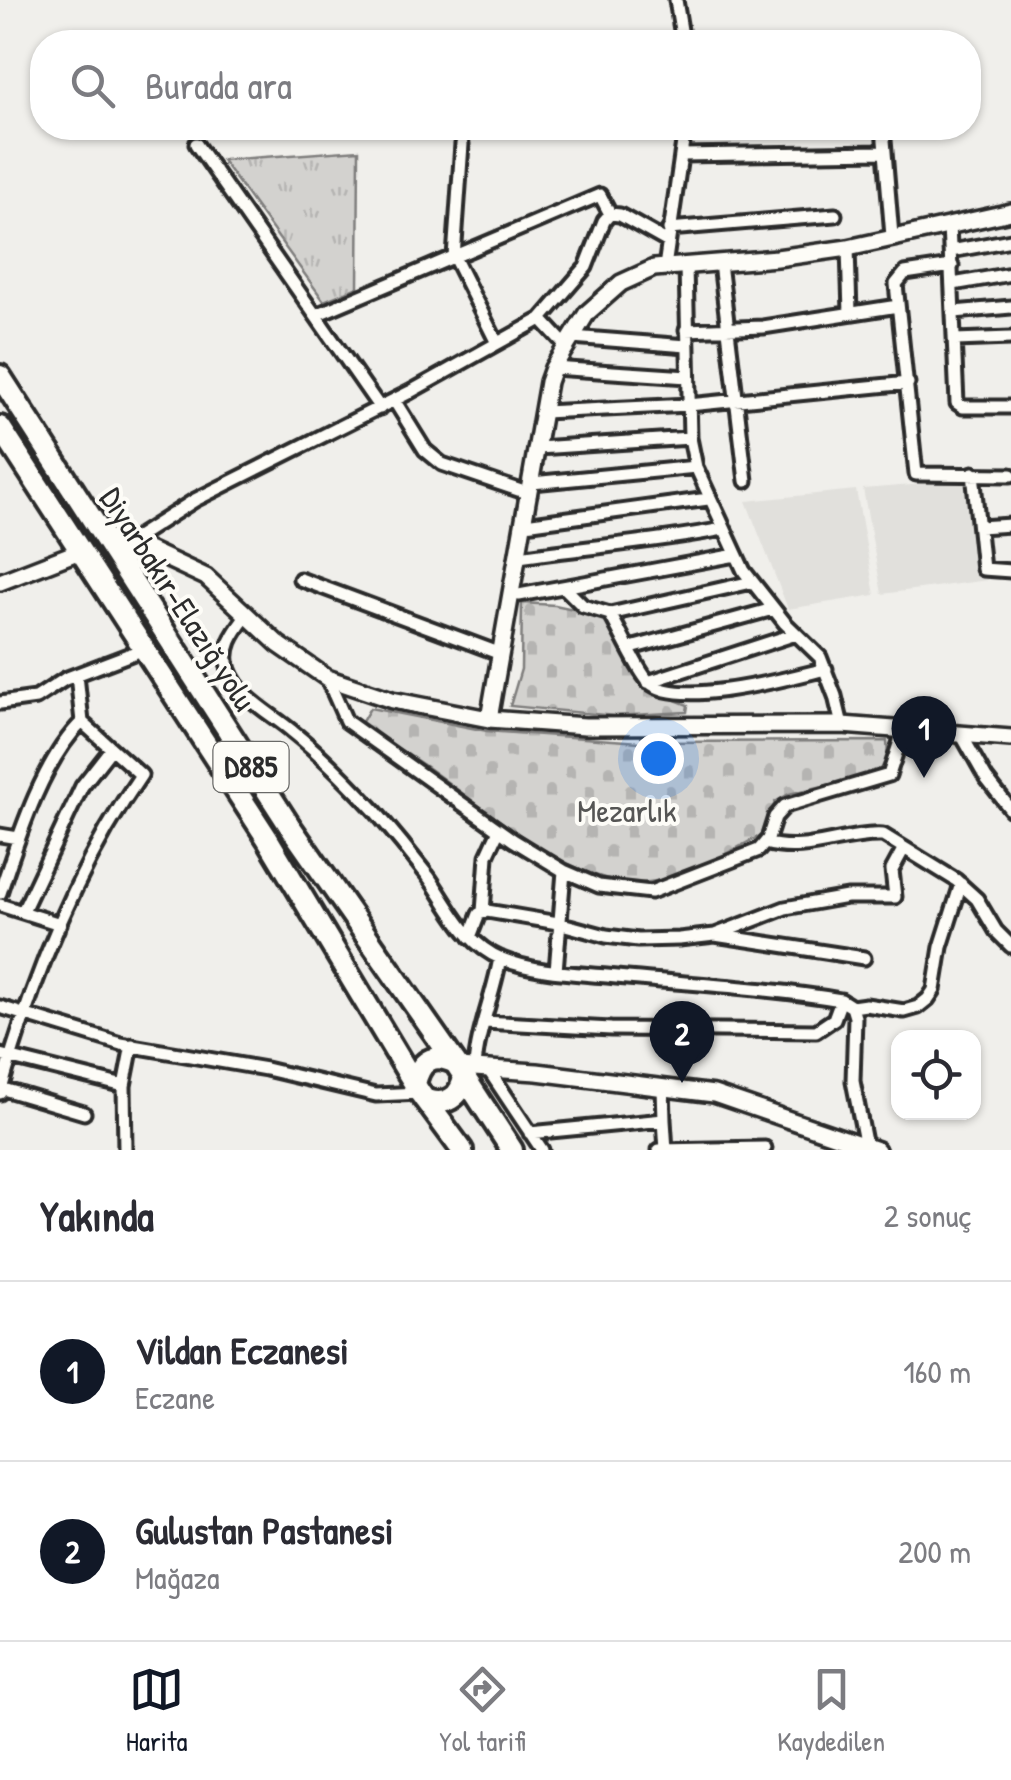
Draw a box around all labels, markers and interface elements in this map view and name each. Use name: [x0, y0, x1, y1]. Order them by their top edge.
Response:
search box: [30, 30, 981, 140]
icon: search: [65, 58, 120, 113]
text: Burada ara: [145, 59, 292, 111]
street label: Diyarbakır-Elazığ yolu: [90, 479, 267, 719]
pin: 1: [892, 696, 956, 778]
your location: [633, 733, 684, 784]
road number: D885: [214, 742, 288, 792]
park label: Mezarlık: [577, 789, 677, 832]
pin: 2: [650, 1000, 714, 1083]
map controls: [891, 1030, 981, 1120]
button: locate: [891, 1030, 981, 1120]
text: Yakında: [40, 1187, 154, 1244]
text: 2 sonuç: [884, 1194, 971, 1237]
text: Vildan Eczanesi: [135, 1324, 349, 1376]
text: 1: [67, 1350, 78, 1393]
text: 160 m: [903, 1350, 971, 1393]
text: Eczane: [135, 1376, 215, 1419]
text: Gulustan Pastanesi: [135, 1504, 393, 1556]
text: 2: [65, 1530, 80, 1573]
text: 200 m: [898, 1530, 971, 1573]
text: Mağaza: [135, 1556, 220, 1599]
tab: Harita: [126, 1662, 188, 1760]
tab: Yol tarifi: [439, 1662, 526, 1760]
tab: Kaydedilen: [777, 1662, 885, 1760]

